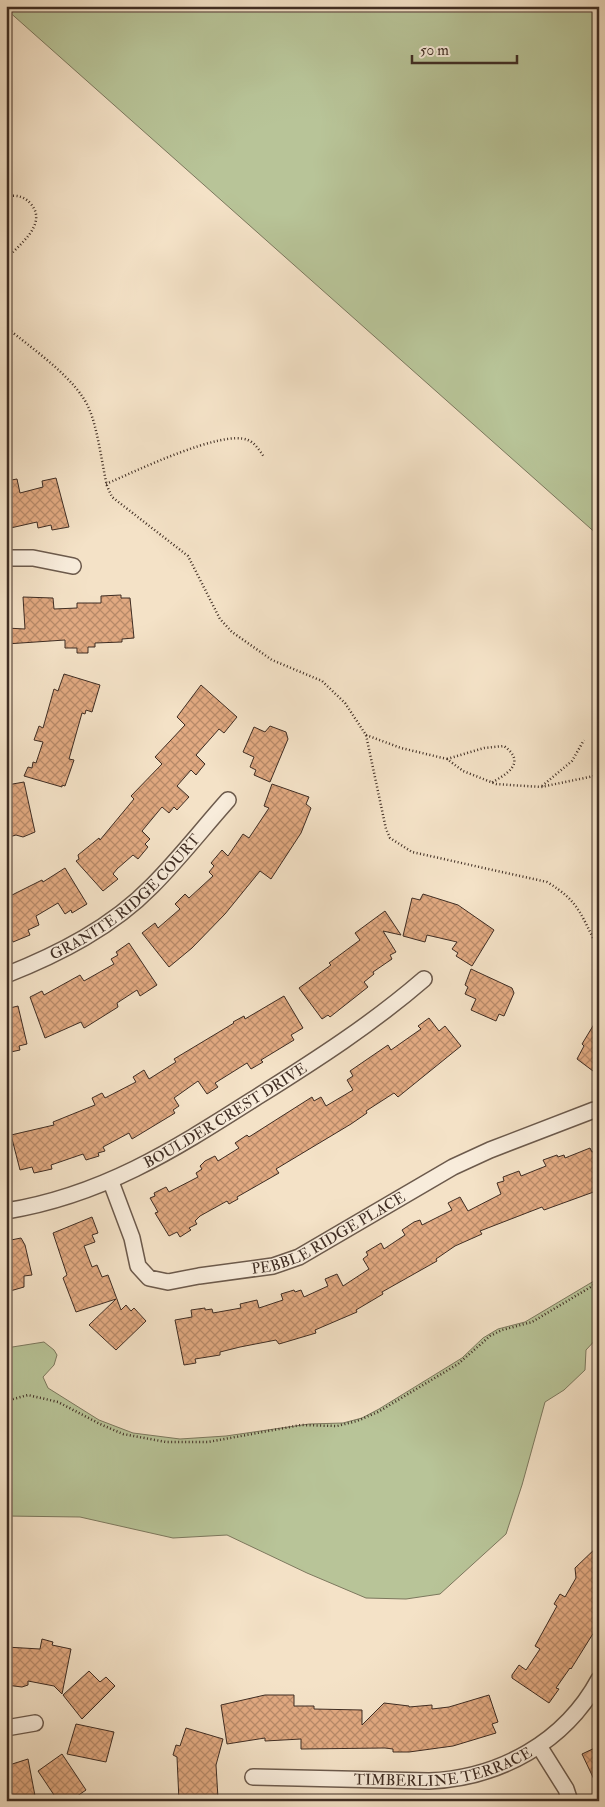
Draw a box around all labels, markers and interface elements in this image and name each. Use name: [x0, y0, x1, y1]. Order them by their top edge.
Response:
scale bar: [412, 32, 518, 64]
text: 50 m: [420, 41, 449, 60]
street label: GRANITE RIDGE COURT: [47, 830, 204, 965]
street label: BOULDER CREST DRIVE: [141, 1059, 311, 1173]
street label: PEBBLE RIDGE PLACE: [250, 1188, 409, 1279]
street label: TIMBERLINE TERRACE: [354, 1743, 536, 1791]

